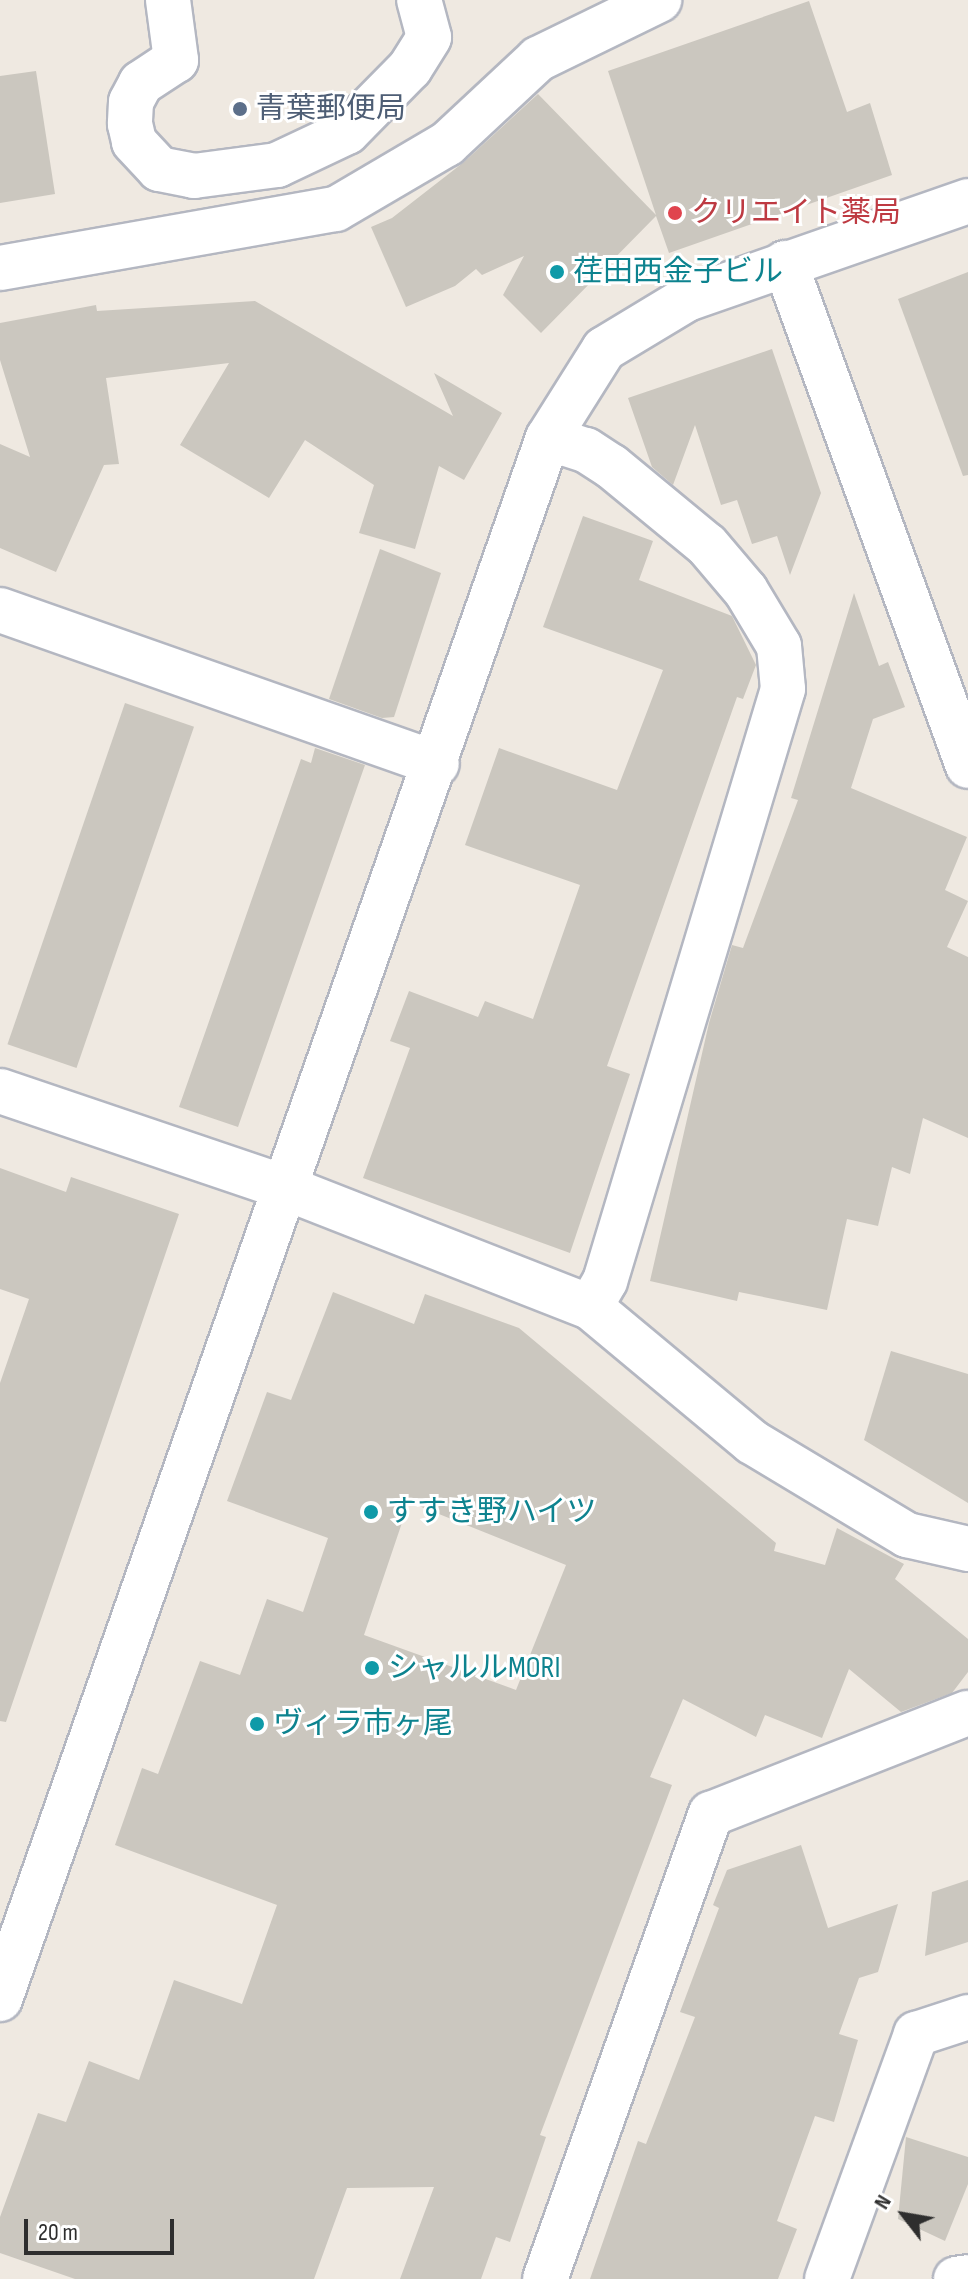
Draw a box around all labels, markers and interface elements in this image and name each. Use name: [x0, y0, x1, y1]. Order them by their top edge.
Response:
place label: 青葉郵便局: [256, 91, 406, 127]
marker: 青葉郵便局: [231, 100, 249, 118]
place label: クリエイト薬局: [691, 195, 901, 231]
marker: クリエイト薬局: [666, 204, 684, 222]
place label: 荏田西金子ビル: [573, 254, 783, 290]
marker: 荏田西金子ビル: [548, 263, 566, 281]
place label: すすき野ハイツ: [387, 1494, 597, 1530]
marker: すすき野ハイツ: [362, 1503, 380, 1521]
place label: シャルルMORI: [388, 1650, 561, 1686]
marker: シャルルMORI: [363, 1659, 381, 1677]
place label: ヴィラ市ヶ尾: [273, 1706, 453, 1742]
marker: ヴィラ市ヶ尾: [248, 1715, 266, 1733]
north arrow: [864, 2175, 944, 2255]
text: N: [868, 2190, 898, 2214]
scale bar: [28, 2203, 178, 2253]
text: 20 m: [38, 2218, 78, 2247]

